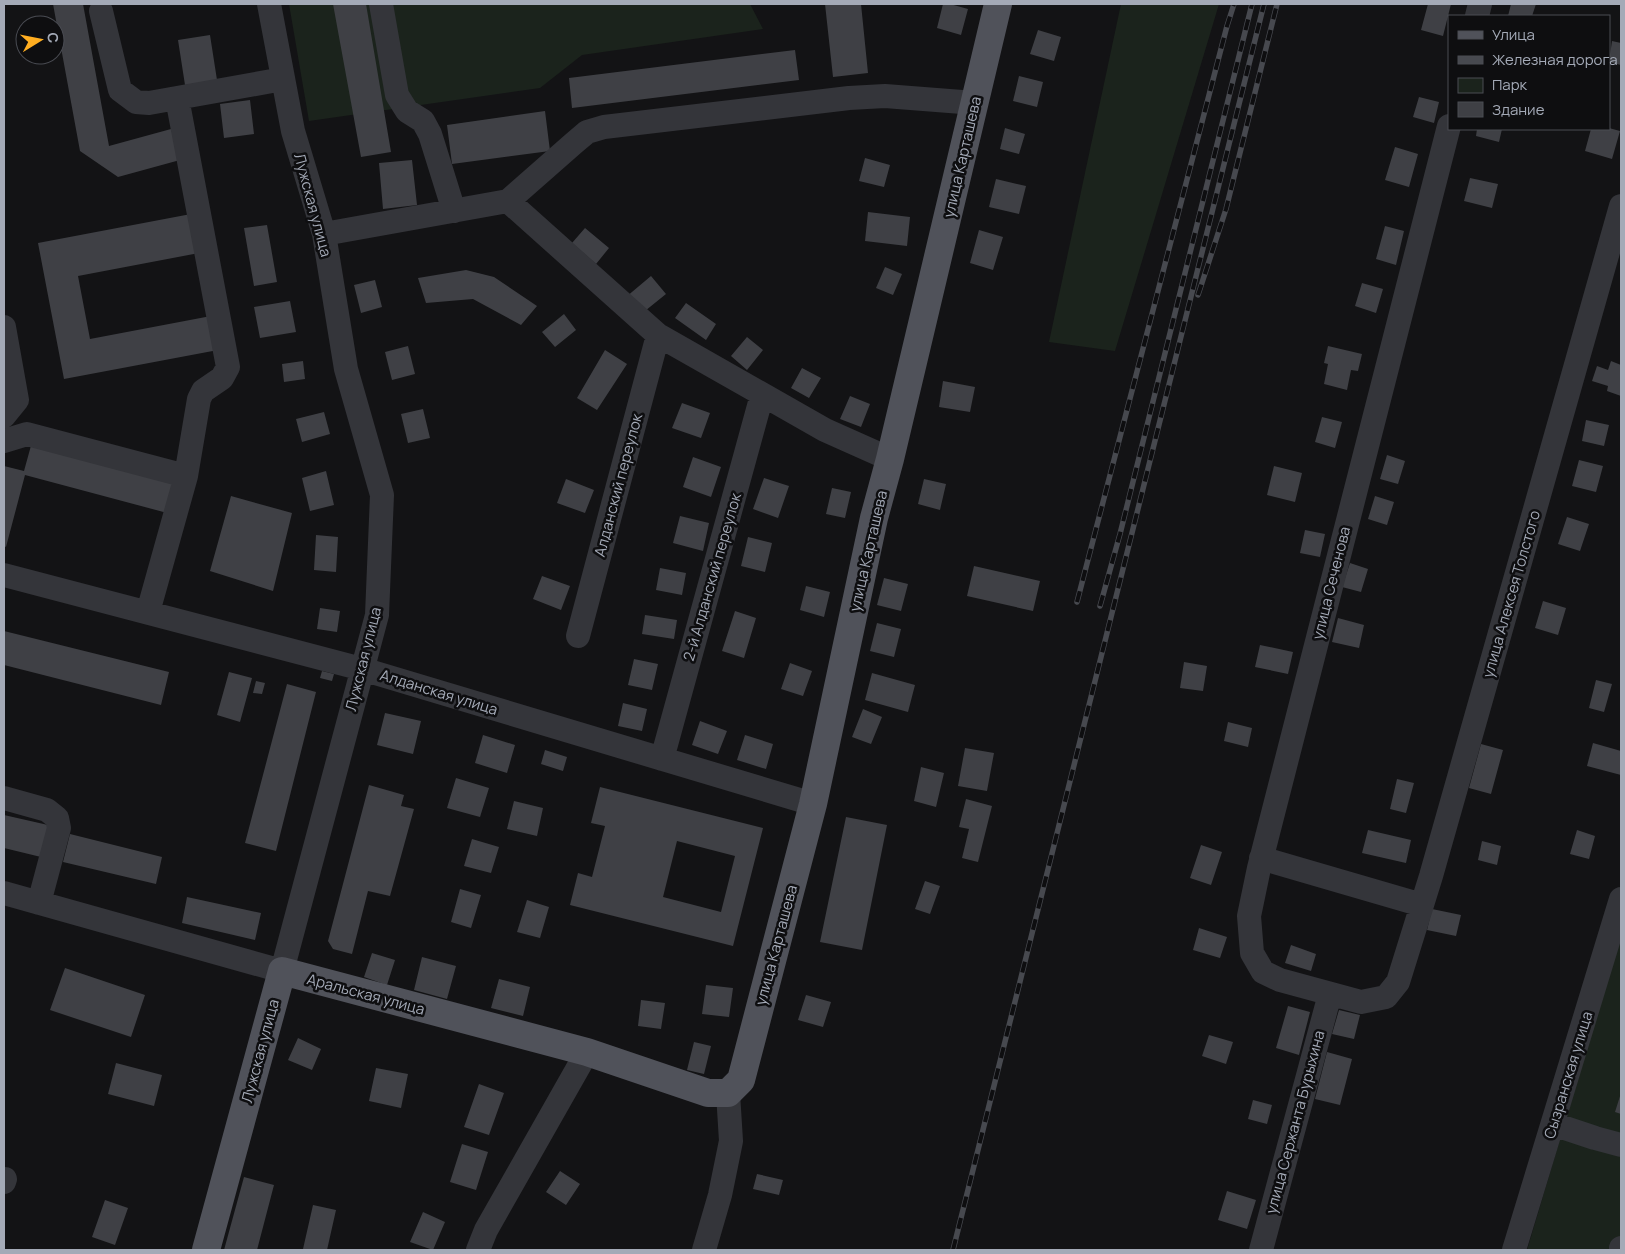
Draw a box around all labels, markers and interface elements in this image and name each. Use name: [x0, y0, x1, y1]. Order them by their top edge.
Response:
north arrow: [15, 15, 65, 65]
legend: [1448, 15, 1610, 130]
text: Улица: [1492, 24, 1535, 45]
text: С: [43, 31, 64, 44]
text: Железная дорога: [1492, 49, 1617, 70]
text: Парк: [1492, 74, 1528, 95]
street label: улица Карташева: [938, 94, 986, 220]
text: Здание: [1492, 99, 1545, 120]
street label: Лужская улица: [289, 151, 337, 259]
street label: Алданский переулок: [589, 411, 647, 559]
street label: улица Карташева: [844, 488, 892, 614]
street label: 2-й Алданский переулок: [678, 490, 746, 663]
street label: улица Алексея Толстого: [1477, 508, 1545, 680]
street label: улица Сеченова: [1307, 524, 1355, 642]
street label: Лужская улица: [340, 605, 386, 713]
street label: Алданская улица: [378, 664, 500, 720]
street label: улица Карташева: [750, 883, 802, 1007]
street label: Аральская улица: [305, 968, 427, 1020]
street label: Лужская улица: [236, 997, 284, 1105]
street label: Сызранская улица: [1539, 1009, 1597, 1141]
street label: улица Сержанта Бурыхина: [1260, 1028, 1330, 1216]

